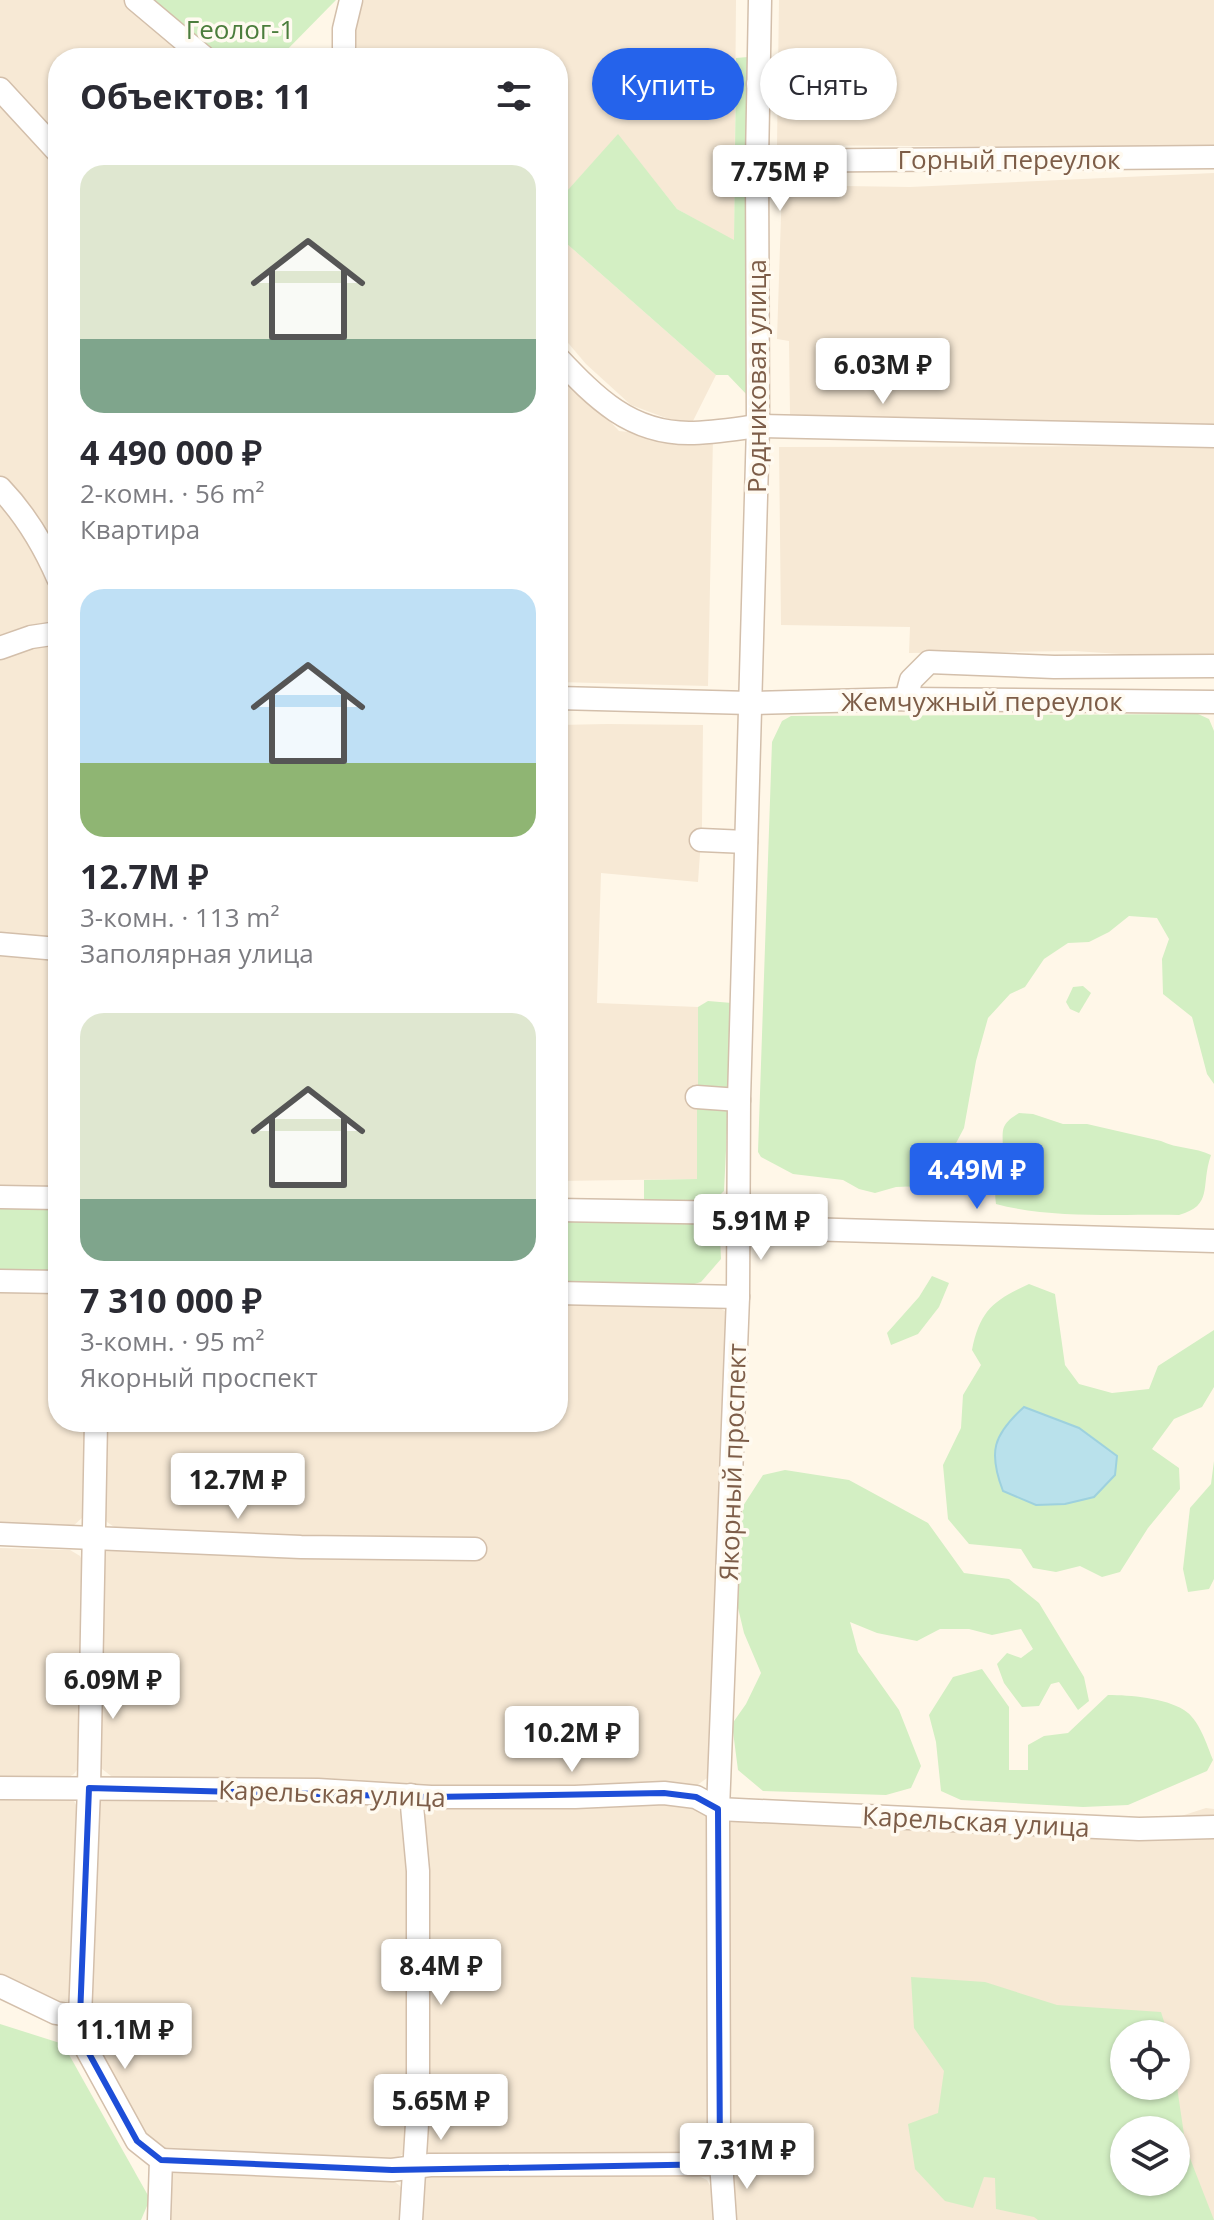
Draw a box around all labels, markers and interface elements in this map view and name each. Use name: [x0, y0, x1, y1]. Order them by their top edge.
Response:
park label: Геолог-1: [186, 11, 294, 47]
chip: Купить: [592, 48, 744, 120]
chip: Снять: [760, 48, 897, 120]
text: Объектов: 11: [80, 73, 312, 119]
icon: filters: [492, 74, 536, 118]
street label: Горный переулок: [898, 141, 1121, 177]
pin: 7.75M ₽: [706, 145, 854, 213]
text: 7.75M ₽: [731, 153, 829, 189]
icon: home: [236, 217, 380, 361]
street label: Родниковая улица: [738, 259, 774, 493]
pin: 6.03M ₽: [809, 338, 957, 406]
text: 6.03M ₽: [834, 346, 932, 382]
text: 4 490 000 ₽: [80, 429, 262, 475]
text: 2-комн. · 56 m²: [80, 475, 265, 511]
text: Квартира: [80, 511, 200, 547]
icon: home: [236, 641, 380, 785]
street label: Жемчужный переулок: [841, 683, 1123, 719]
text: 12.7M ₽: [80, 853, 209, 899]
text: 3-комн. · 113 m²: [80, 899, 279, 935]
text: Заполярная улица: [80, 935, 314, 971]
icon: home: [236, 1065, 380, 1209]
pin: 4.49M ₽: [903, 1143, 1051, 1211]
text: 4.49M ₽: [928, 1151, 1026, 1187]
pin: 5.91M ₽: [687, 1194, 835, 1262]
text: 5.91M ₽: [712, 1202, 810, 1238]
text: 7 310 000 ₽: [80, 1277, 262, 1323]
text: 3-комн. · 95 m²: [80, 1323, 265, 1359]
street label: Якорный проспект: [710, 1343, 754, 1581]
text: Якорный проспект: [80, 1359, 318, 1395]
pin: 12.7M ₽: [164, 1453, 312, 1521]
text: 12.7M ₽: [189, 1461, 287, 1497]
pin: 6.09M ₽: [39, 1653, 187, 1721]
text: 6.09M ₽: [64, 1661, 162, 1697]
pin: 10.2M ₽: [498, 1706, 646, 1774]
text: 10.2M ₽: [523, 1714, 621, 1750]
street label: Карельская улица: [218, 1771, 446, 1815]
street label: Карельская улица: [861, 1797, 1091, 1845]
pin: 8.4M ₽: [376, 1939, 506, 2007]
text: 8.4M ₽: [399, 1947, 483, 1983]
pin: 11.1M ₽: [51, 2003, 199, 2071]
text: 11.1M ₽: [76, 2011, 174, 2047]
map controls: [1110, 2020, 1190, 2196]
button: locate: [1110, 2020, 1190, 2100]
pin: 5.65M ₽: [367, 2074, 515, 2142]
text: 5.65M ₽: [392, 2082, 490, 2118]
button: layers: [1110, 2116, 1190, 2196]
pin: 7.31M ₽: [673, 2123, 821, 2191]
text: 7.31M ₽: [698, 2131, 796, 2167]

